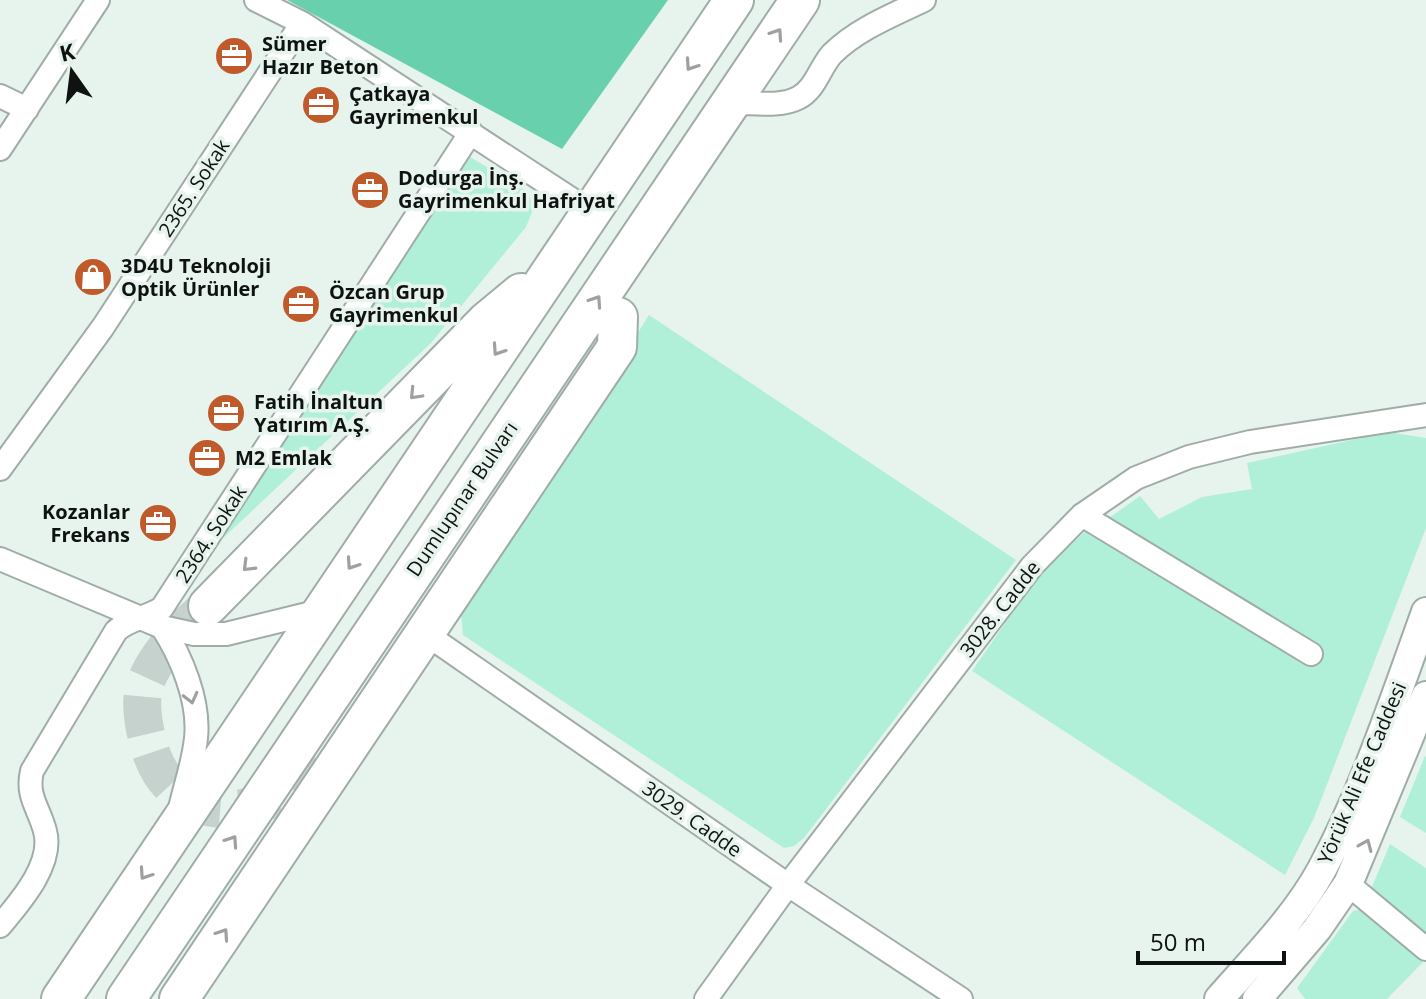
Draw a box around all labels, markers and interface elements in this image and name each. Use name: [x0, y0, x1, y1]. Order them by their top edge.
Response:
one-way arrow: [767, 28, 782, 42]
place label: Sümer Hazır Beton: [262, 30, 379, 80]
north arrow: [32, 32, 112, 112]
text: K: [56, 35, 78, 68]
office icon: Sümer Hazır Beton: [213, 35, 255, 77]
one-way arrow: [685, 56, 700, 70]
place label: Çatkaya Gayrimenkul: [349, 80, 478, 130]
office icon: Çatkaya Gayrimenkul: [300, 84, 342, 126]
street label: 2365. Sokak: [152, 133, 235, 242]
place label: Dodurga İnş. Gayrimenkul Hafriyat: [398, 164, 615, 214]
office icon: Dodurga İnş. Gayrimenkul Hafriyat: [349, 169, 391, 211]
place label: 3D4U Teknoloji Optik Ürünler: [121, 252, 271, 302]
shop icon: 3D4U Teknoloji Optik Ürünler: [72, 256, 114, 298]
place label: Özcan Grup Gayrimenkul: [329, 278, 458, 328]
office icon: Özcan Grup Gayrimenkul: [280, 283, 322, 325]
one-way arrow: [586, 295, 601, 309]
one-way arrow: [493, 341, 508, 355]
one-way arrow: [410, 385, 425, 399]
place label: Fatih İnaltun Yatırım A.Ş.: [254, 388, 383, 438]
office icon: Fatih İnaltun Yatırım A.Ş.: [205, 392, 247, 434]
street label: Dumlupınar Bulvarı: [400, 416, 523, 581]
office icon: M2 Emlak: [186, 437, 228, 479]
place label: M2 Emlak: [235, 444, 333, 471]
street label: 2364. Sokak: [169, 479, 252, 588]
place label: Kozanlar Frekans: [42, 498, 130, 548]
office icon: Kozanlar Frekans: [137, 502, 179, 544]
street label: 3028. Cadde: [953, 555, 1046, 663]
one-way arrow: [346, 556, 361, 570]
one-way arrow: [243, 557, 257, 571]
street label: Yörük Ali Efe Caddesi: [1311, 678, 1412, 868]
one-way arrow: [181, 690, 198, 704]
street label: 3029. Cadde: [637, 774, 747, 863]
one-way arrow: [222, 836, 237, 850]
one-way arrow: [1357, 838, 1373, 853]
one-way arrow: [140, 865, 155, 879]
scale bar: [1138, 915, 1284, 965]
text: 50 m: [1150, 925, 1206, 958]
one-way arrow: [213, 929, 228, 943]

